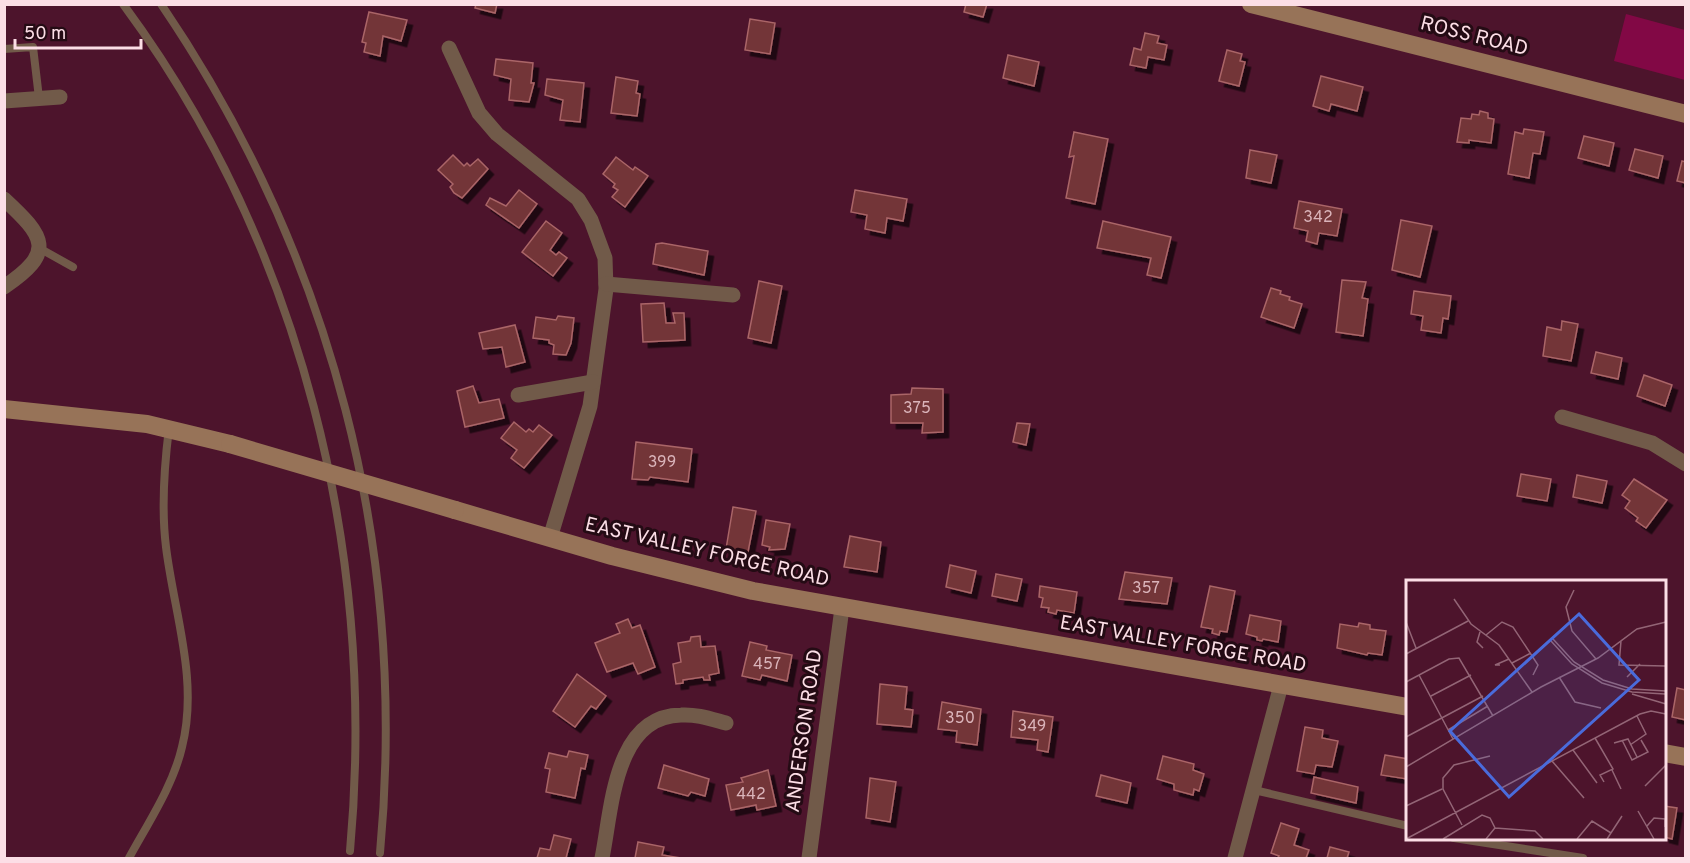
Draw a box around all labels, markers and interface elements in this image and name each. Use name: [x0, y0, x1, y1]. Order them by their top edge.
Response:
street label: ROSS ROAD: [1417, 11, 1531, 63]
scale bar: [15, 12, 141, 50]
text: 50 m: [24, 23, 66, 46]
house number: 342: [1303, 208, 1333, 228]
house number: 375: [903, 399, 931, 419]
house number: 399: [648, 453, 676, 473]
street label: EAST VALLEY FORGE ROAD: [582, 512, 832, 594]
house number: 357: [1132, 579, 1160, 599]
inset map: [1406, 580, 1666, 839]
street label: EAST VALLEY FORGE ROAD: [1058, 610, 1308, 680]
street label: ANDERSON ROAD: [781, 648, 829, 814]
house number: 457: [753, 655, 781, 675]
house number: 350: [945, 709, 975, 729]
house number: 349: [1018, 717, 1046, 737]
house number: 442: [736, 785, 766, 805]

